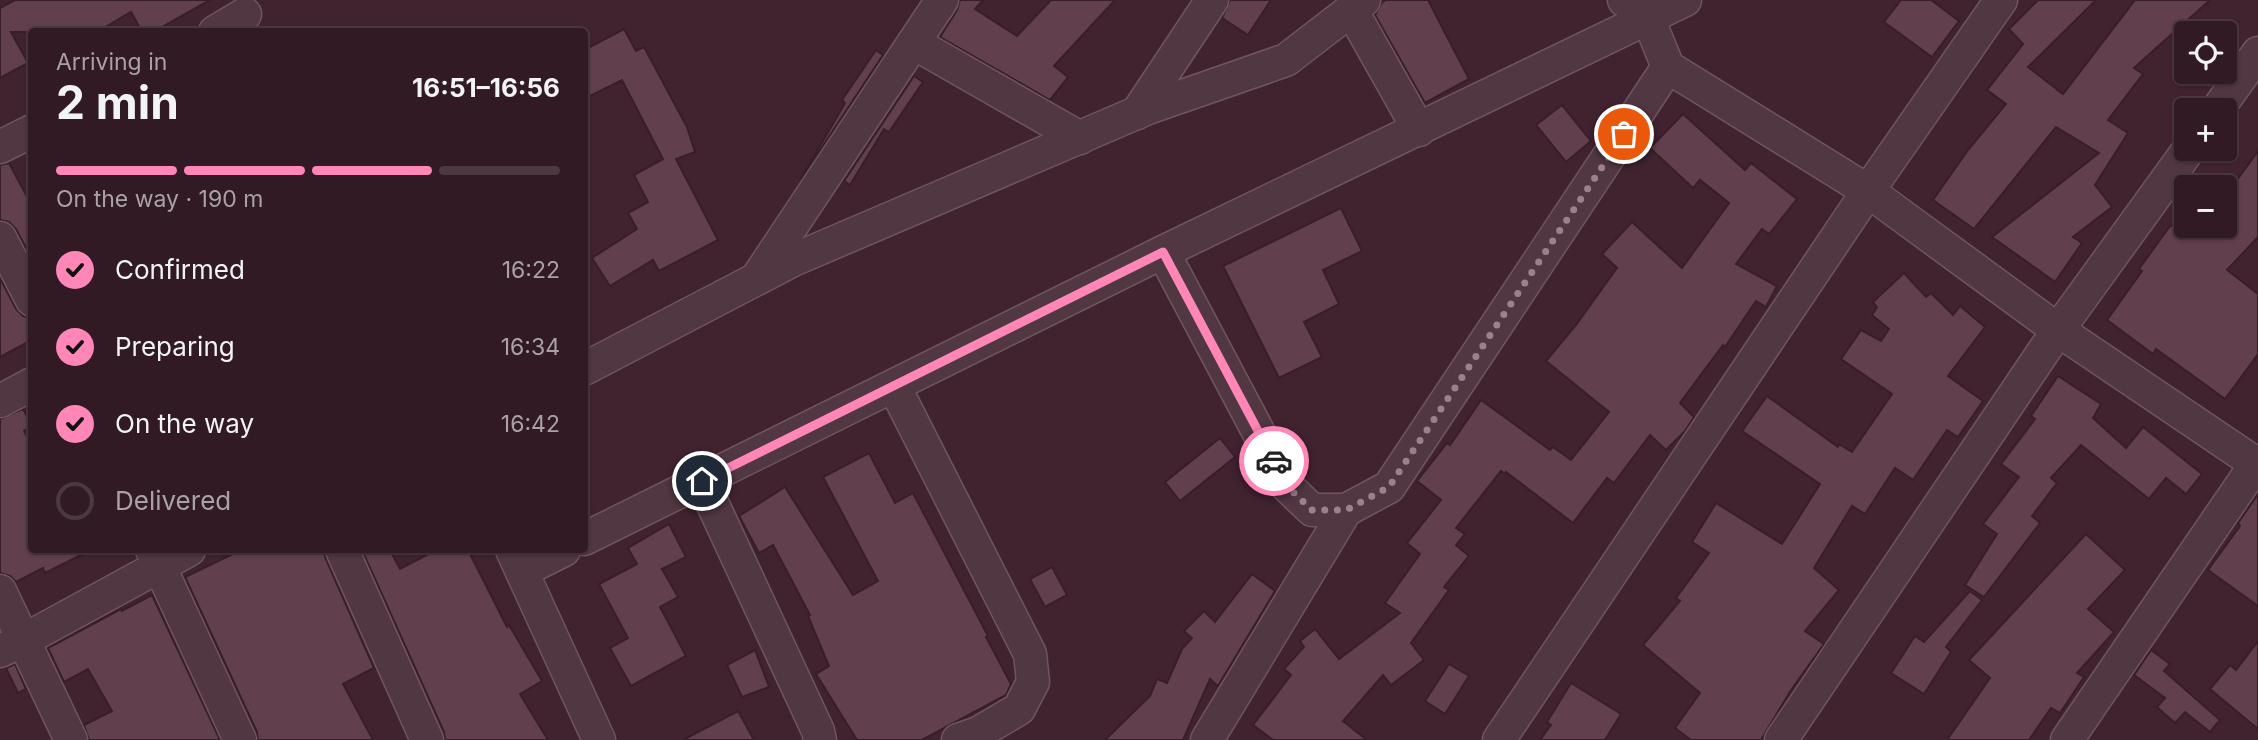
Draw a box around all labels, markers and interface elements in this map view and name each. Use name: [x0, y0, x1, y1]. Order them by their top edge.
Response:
map controls: [2174, 21, 2237, 238]
button: locate: [2174, 21, 2237, 84]
text: Arriving in: [56, 48, 167, 76]
text: 16:51–16:56: [412, 72, 560, 103]
text: 2 min: [56, 74, 179, 130]
button: +: [2174, 98, 2237, 161]
pin: [1594, 104, 1654, 164]
icon: bag: [1605, 115, 1643, 153]
button: −: [2174, 175, 2237, 238]
text: On the way · 190 m: [56, 185, 263, 213]
icon: check: [56, 251, 94, 289]
text: Confirmed: [115, 254, 245, 285]
text: 16:22: [502, 256, 560, 284]
icon: check: [56, 328, 94, 366]
text: Preparing: [115, 331, 235, 362]
text: 16:34: [501, 333, 560, 361]
icon: check: [56, 405, 94, 443]
text: On the way: [115, 408, 254, 439]
text: 16:42: [501, 410, 560, 438]
courier: [1239, 426, 1309, 496]
icon: car: [1255, 442, 1293, 480]
pin: [672, 451, 732, 511]
icon: home: [683, 462, 721, 500]
text: Delivered: [115, 485, 231, 516]

